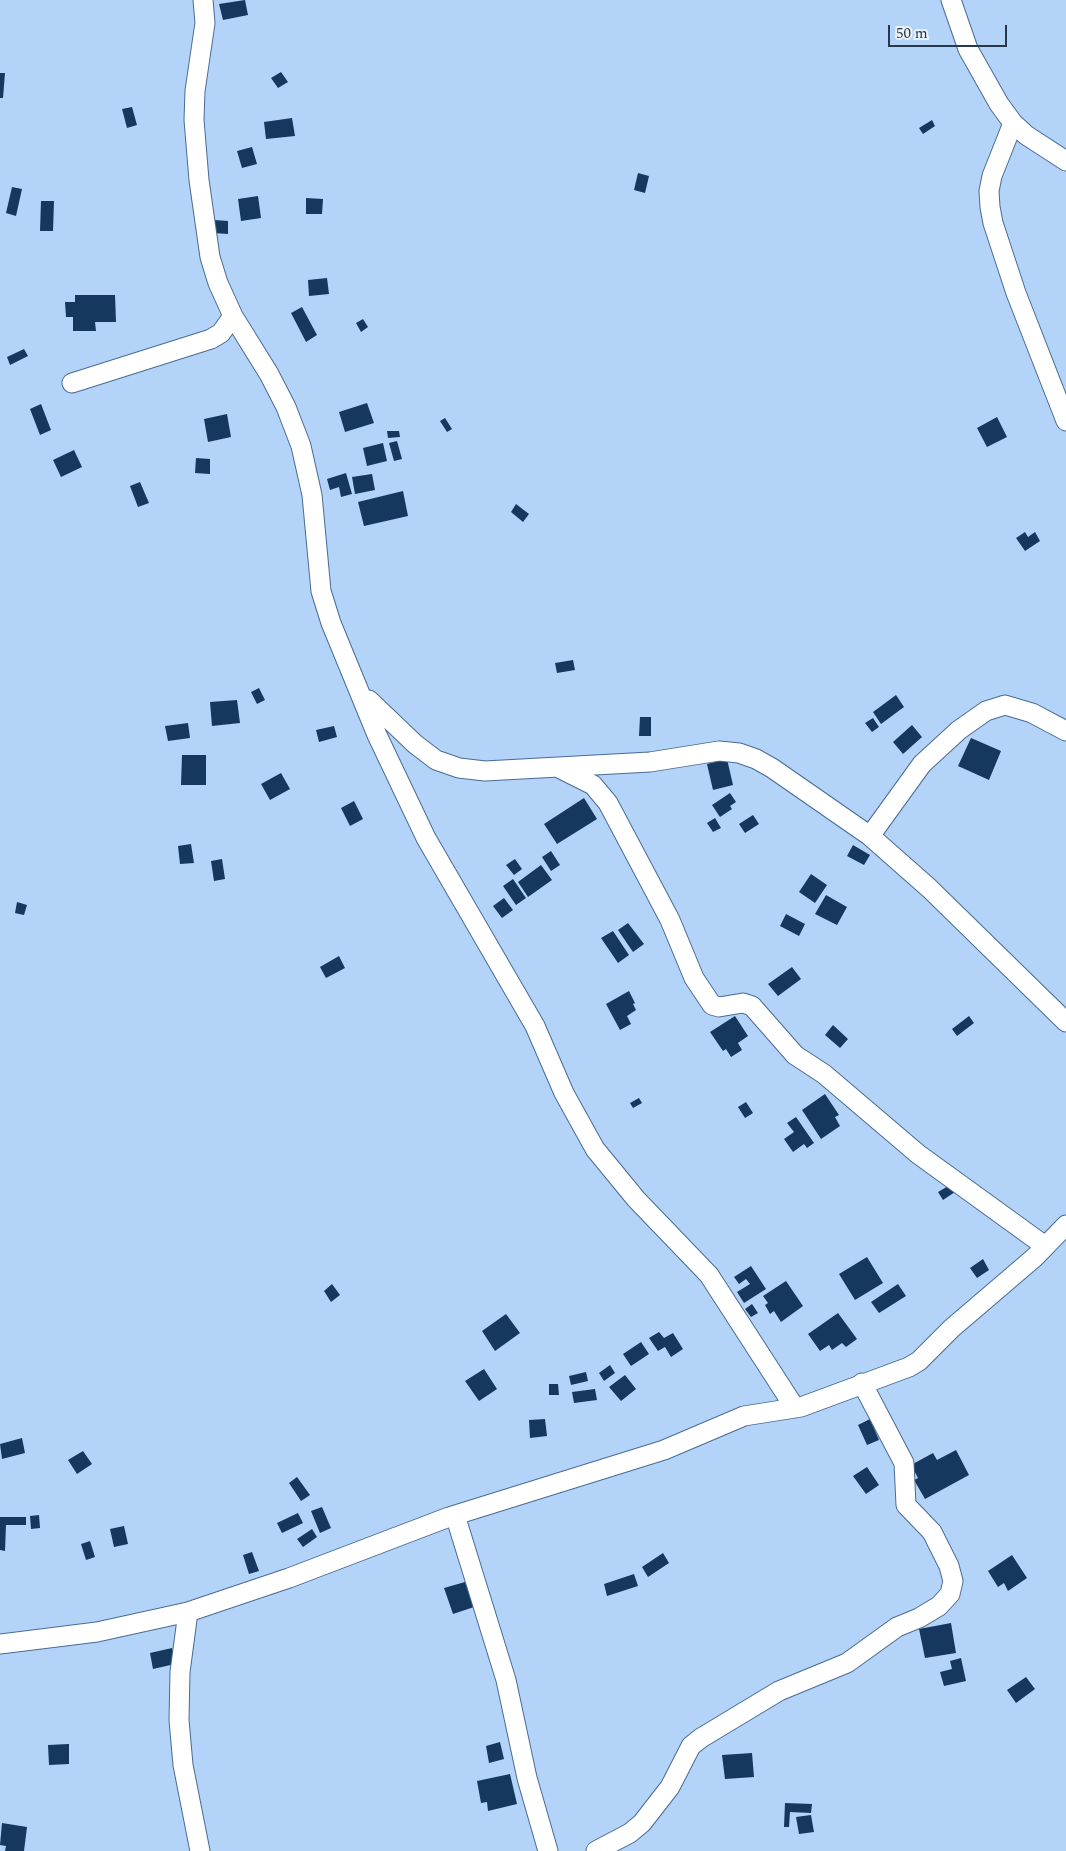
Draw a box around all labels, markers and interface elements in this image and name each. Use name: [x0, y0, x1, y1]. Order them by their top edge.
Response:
scale bar: [891, 15, 1010, 47]
text: 50 m: [896, 22, 928, 45]

